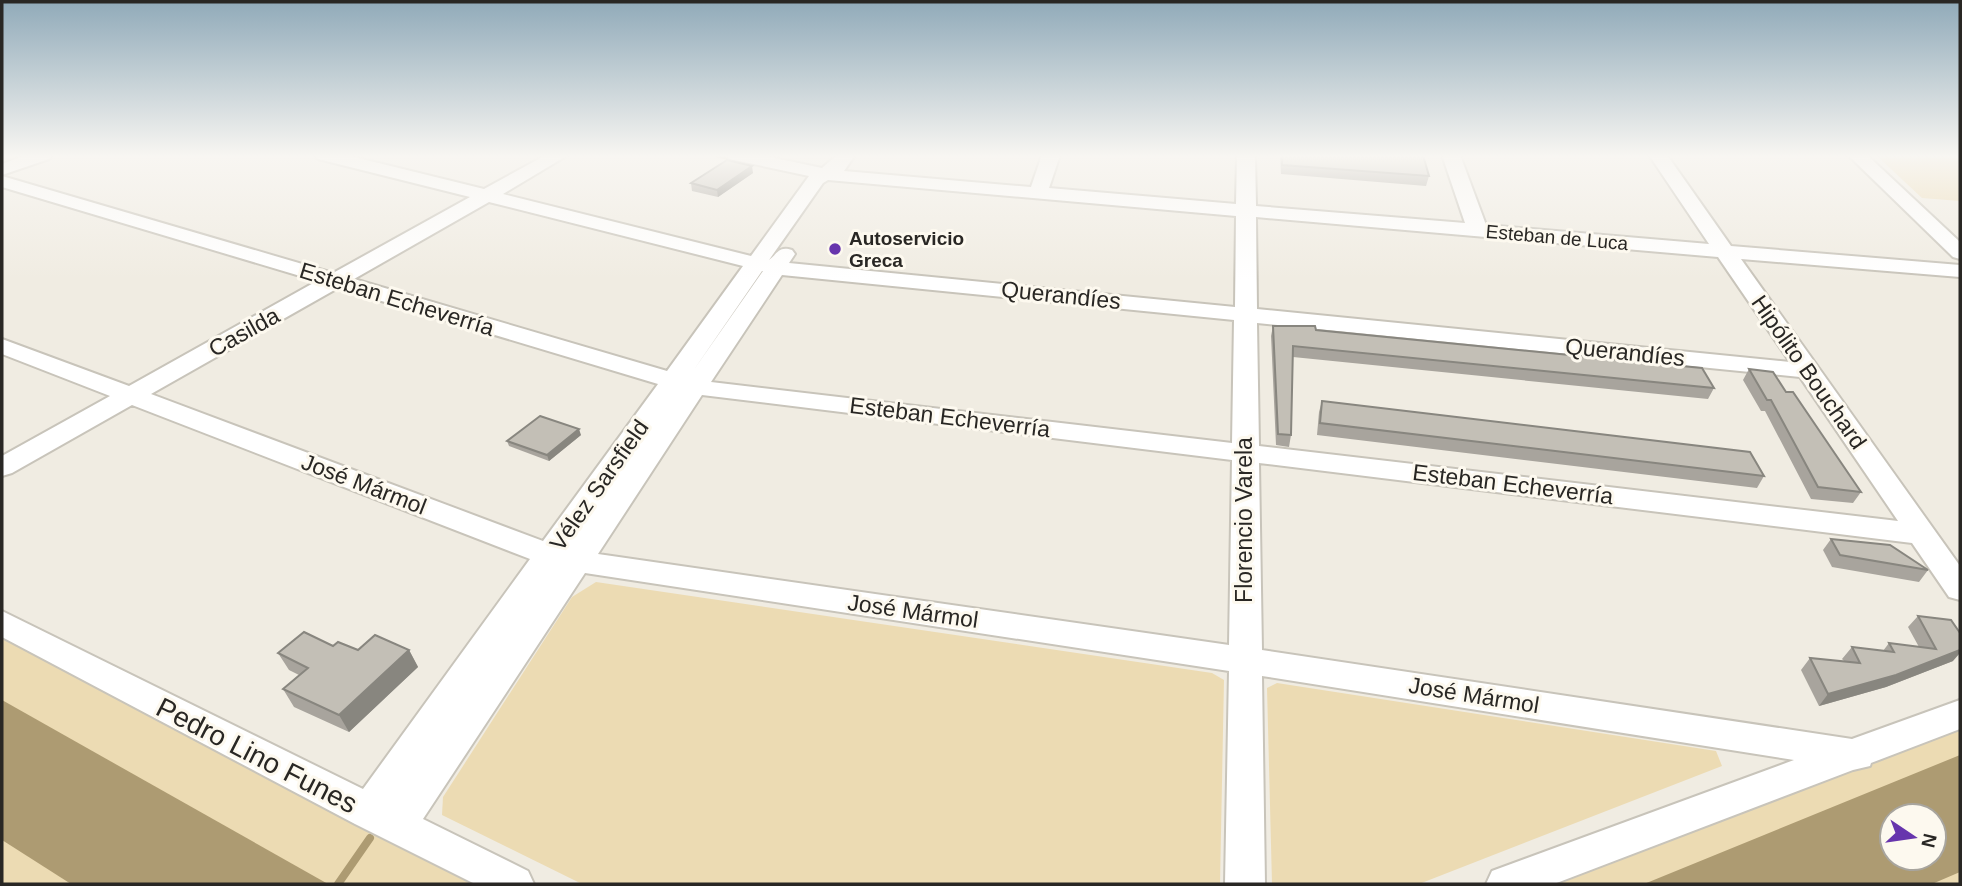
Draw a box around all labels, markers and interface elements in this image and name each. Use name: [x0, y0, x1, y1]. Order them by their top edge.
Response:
street label: Esteban de Luca: [1485, 221, 1629, 254]
place label: Autoservicio Greca: [849, 228, 964, 271]
marker: Autoservicio Greca: [827, 241, 843, 257]
street label: Esteban Echeverría: [297, 257, 498, 341]
street label: Querandíes: [1000, 276, 1122, 314]
street label: Hipólito Bouchard: [1746, 290, 1872, 454]
street label: Casilda: [204, 302, 284, 362]
street label: Querandíes: [1564, 333, 1686, 371]
street label: Esteban Echeverría: [848, 392, 1052, 442]
street label: Vélez Sarsfield: [544, 415, 654, 555]
street label: Florencio Varela: [1231, 437, 1257, 603]
street label: José Mármol: [298, 448, 430, 520]
street label: Esteban Echeverría: [1411, 459, 1615, 509]
street label: José Mármol: [846, 589, 980, 633]
street label: José Mármol: [1407, 672, 1541, 718]
street label: Pedro Lino Funes: [151, 691, 362, 819]
north arrow: [1878, 802, 1948, 872]
text: N: [1917, 832, 1941, 850]

